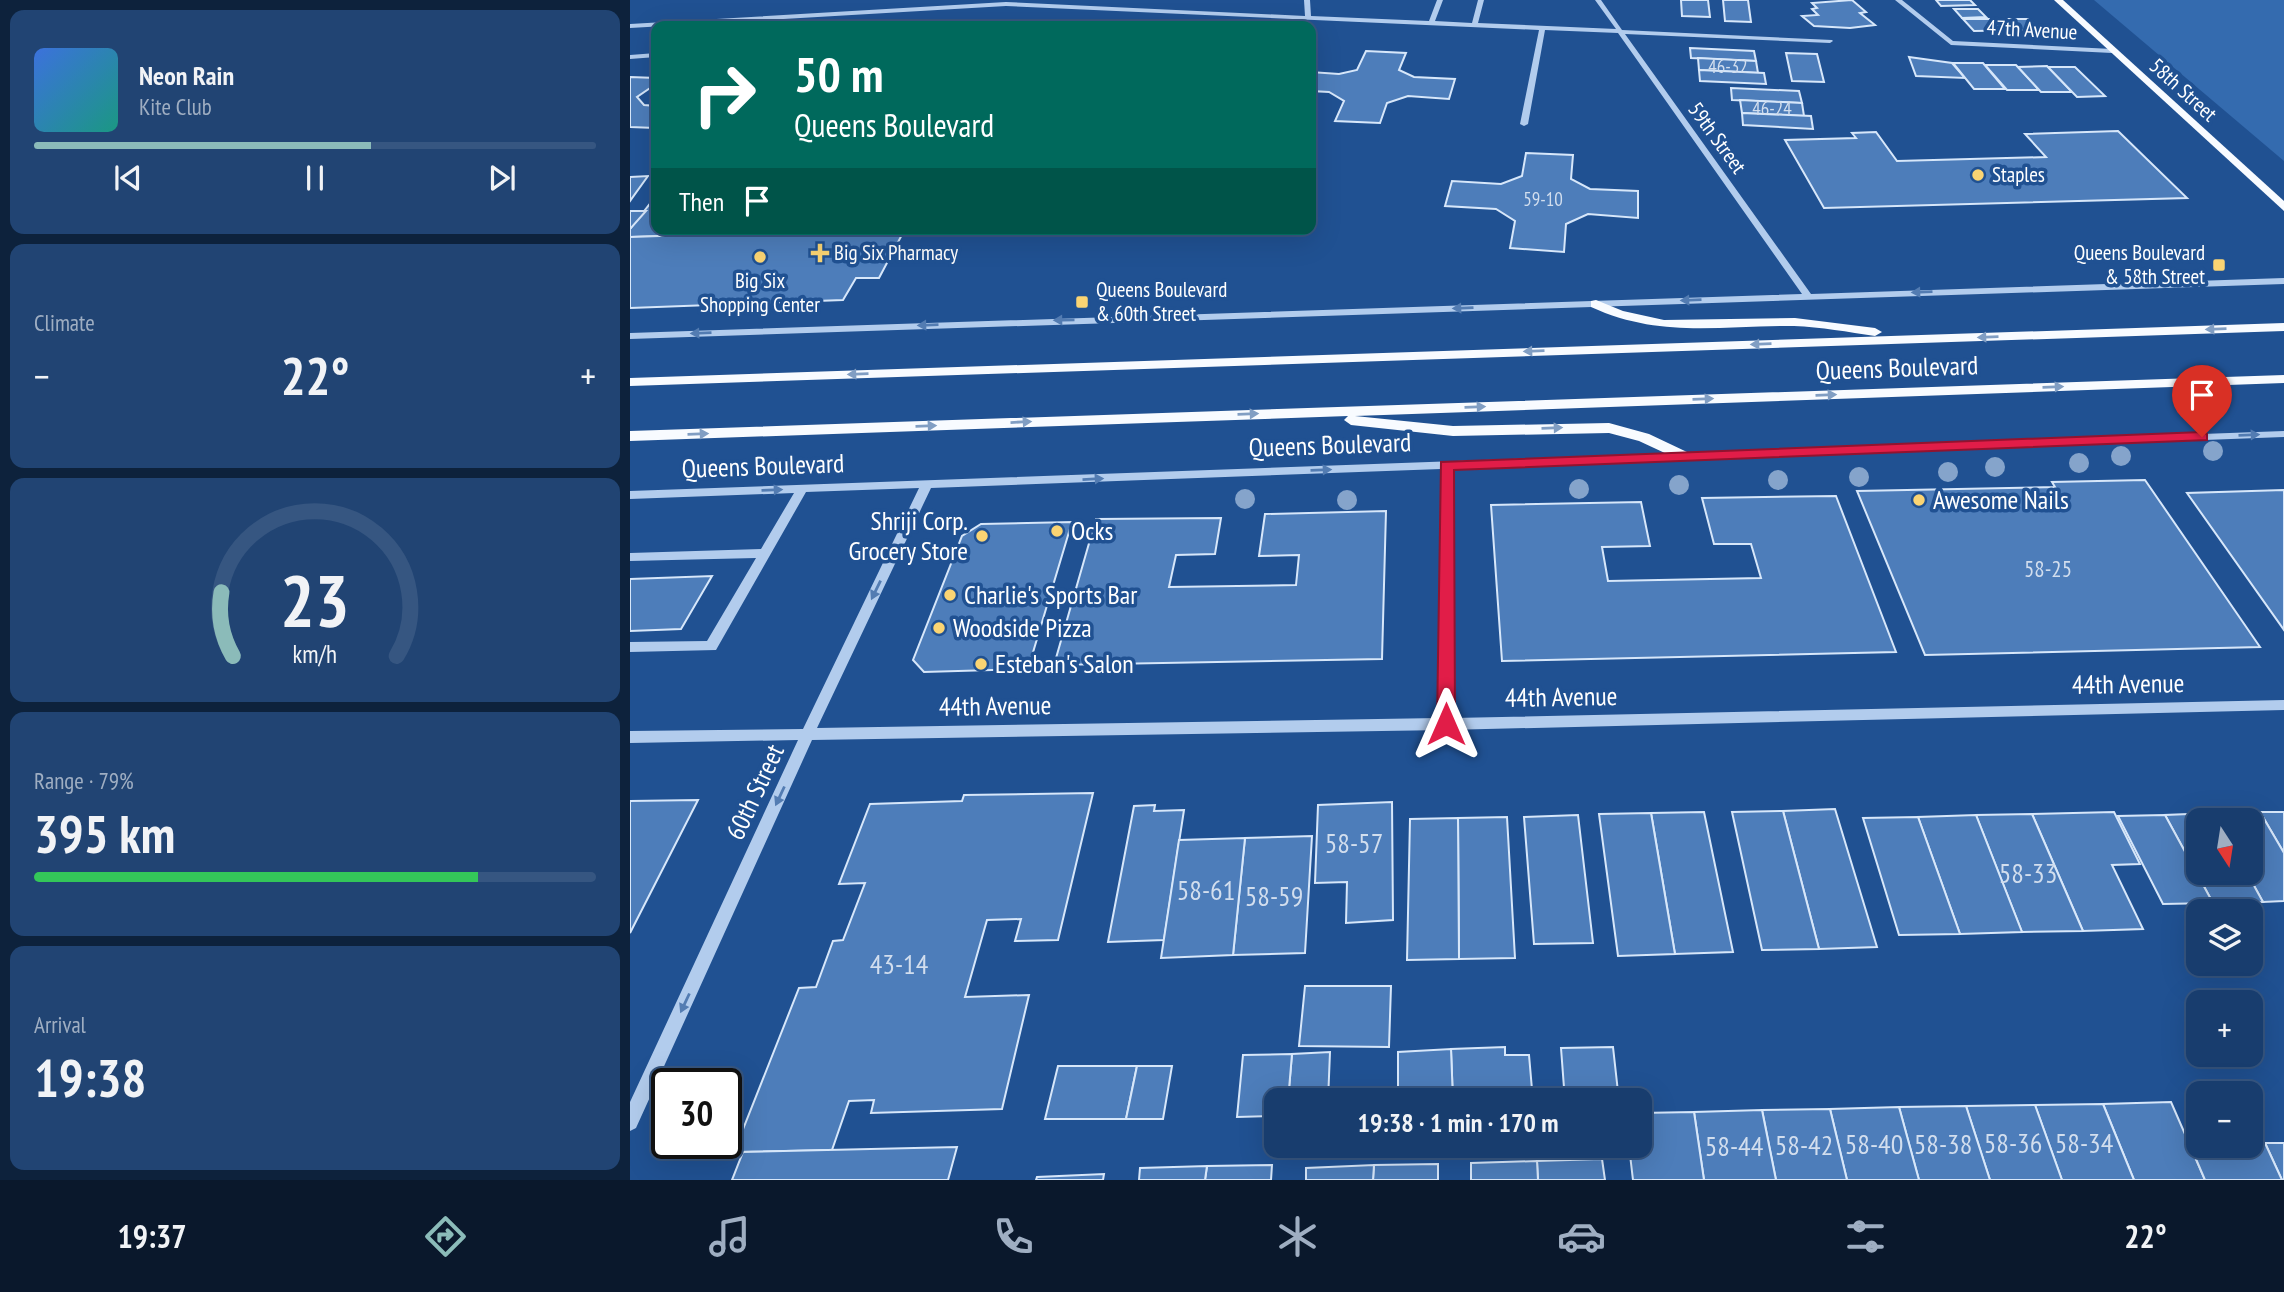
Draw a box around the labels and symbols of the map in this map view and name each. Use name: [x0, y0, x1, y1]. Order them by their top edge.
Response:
street label: 47th Avenue: [1986, 14, 2078, 45]
street label: 58th Street: [2144, 52, 2223, 127]
house number: 46-32: [1708, 54, 1748, 78]
house number: 46-24: [1752, 96, 1792, 120]
street label: 59th Street: [1682, 97, 1753, 179]
place label: Staples: [1992, 161, 2045, 188]
marker: Staples: [1970, 167, 1986, 183]
house number: 59-10: [1523, 187, 1563, 211]
place label: Big Six Pharmacy: [834, 239, 958, 266]
place label: Queens Boulevard & 58th Street: [2074, 239, 2205, 290]
marker: Big Six Pharmacy: [812, 245, 828, 261]
marker: Big Six Shopping Center: [752, 249, 768, 265]
marker: Queens Boulevard & 58th Street: [2211, 257, 2227, 273]
place label: Big Six Shopping Center: [700, 267, 820, 318]
place label: Queens Boulevard & 60th Street: [1096, 276, 1227, 327]
one-way arrow: [1911, 287, 1933, 298]
marker: Queens Boulevard & 60th Street: [1074, 294, 1090, 310]
one-way arrow: [1679, 295, 1701, 306]
one-way arrow: [1452, 302, 1474, 313]
one-way arrow: [1053, 314, 1075, 326]
one-way arrow: [917, 319, 939, 330]
one-way arrow: [2205, 324, 2227, 335]
one-way arrow: [689, 328, 711, 339]
one-way arrow: [1977, 331, 1999, 342]
one-way arrow: [1750, 339, 1772, 350]
one-way arrow: [1522, 346, 1544, 357]
street label: Queens Boulevard: [1815, 348, 1979, 387]
pin: [2172, 365, 2232, 437]
one-way arrow: [847, 369, 869, 380]
one-way arrow: [2043, 381, 2065, 392]
one-way arrow: [1815, 389, 1837, 400]
one-way arrow: [1692, 393, 1714, 404]
one-way arrow: [1465, 401, 1487, 412]
one-way arrow: [1237, 409, 1259, 420]
one-way arrow: [1010, 416, 1032, 427]
one-way arrow: [915, 420, 937, 431]
one-way arrow: [1541, 422, 1563, 434]
street label: Queens Boulevard: [1248, 425, 1412, 464]
one-way arrow: [687, 428, 709, 440]
one-way arrow: [2238, 430, 2260, 441]
street label: Queens Boulevard: [681, 446, 845, 485]
one-way arrow: [1310, 465, 1332, 476]
one-way arrow: [1083, 473, 1105, 484]
place label: Awesome Nails: [1933, 483, 2069, 516]
one-way arrow: [761, 485, 783, 496]
marker: Awesome Nails: [1911, 492, 1927, 508]
place label: Shriji Corp. Grocery Store: [848, 504, 968, 567]
place label: Ocks: [1071, 514, 1113, 547]
marker: Ocks: [1049, 523, 1065, 539]
marker: Shriji Corp. Grocery Store: [974, 528, 990, 544]
house number: 58-25: [2024, 554, 2072, 583]
place label: Charlie's Sports Bar: [964, 578, 1137, 611]
one-way arrow: [871, 580, 882, 600]
marker: Charlie's Sports Bar: [942, 587, 958, 603]
place label: Woodside Pizza: [953, 611, 1092, 644]
marker: Woodside Pizza: [931, 620, 947, 636]
place label: Esteban's Salon: [995, 647, 1134, 680]
marker: Esteban's Salon: [973, 656, 989, 672]
street label: 44th Avenue: [2071, 666, 2185, 701]
street label: 44th Avenue: [1504, 679, 1618, 714]
position arrow: [1409, 687, 1483, 761]
street label: 44th Avenue: [938, 688, 1052, 723]
street label: 60th Street: [718, 739, 791, 845]
one-way arrow: [774, 786, 786, 806]
north arrow: [2186, 808, 2263, 886]
house number: 58-57: [1325, 824, 1383, 861]
house number: 58-33: [1999, 854, 2057, 891]
house number: 58-61: [1177, 871, 1235, 908]
house number: 58-59: [1245, 877, 1303, 914]
house number: 43-14: [870, 945, 929, 982]
one-way arrow: [679, 993, 691, 1013]
speed limit sign: 30: [651, 1068, 742, 1159]
house number: 58-36: [1984, 1124, 2042, 1161]
house number: 58-34: [2055, 1124, 2114, 1161]
house number: 58-40: [1845, 1125, 1903, 1162]
house number: 58-38: [1914, 1125, 1972, 1162]
house number: 58-42: [1775, 1126, 1833, 1163]
house number: 58-44: [1705, 1127, 1764, 1164]

